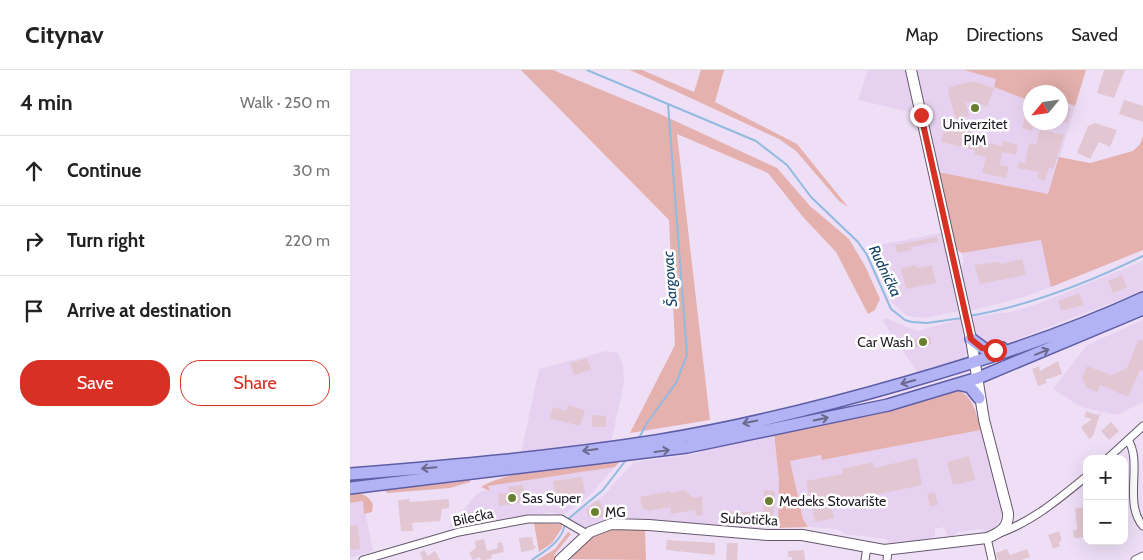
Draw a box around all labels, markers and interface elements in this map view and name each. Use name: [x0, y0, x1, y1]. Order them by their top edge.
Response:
text: Citynav: [25, 20, 104, 49]
text: Map: [905, 24, 938, 46]
text: Directions: [966, 24, 1043, 46]
text: Saved: [1071, 24, 1118, 46]
north arrow: [1023, 85, 1068, 130]
text: 4 min: [20, 90, 73, 115]
text: Walk · 250 m: [240, 93, 330, 112]
marker: Univerzitet PIM: [969, 102, 981, 114]
route end: [910, 104, 933, 127]
place label: Univerzitet PIM: [942, 115, 1008, 149]
icon: ahead: [20, 157, 48, 185]
text: Continue: [67, 159, 141, 182]
text: 30 m: [293, 161, 330, 180]
icon: right: [20, 227, 48, 255]
text: Turn right: [67, 229, 145, 252]
text: 220 m: [284, 231, 330, 250]
water label: Rudnička: [865, 242, 905, 300]
water label: Šargovac: [658, 250, 681, 308]
icon: arrive: [20, 297, 48, 325]
text: Arrive at destination: [67, 299, 231, 322]
place label: Car Wash: [857, 333, 913, 351]
marker: Car Wash: [917, 336, 929, 348]
route start: [984, 339, 1007, 362]
one-way arrow: [1033, 347, 1049, 356]
button: Save: [20, 360, 170, 406]
button: Share: [180, 360, 330, 406]
one-way arrow: [900, 378, 916, 388]
one-way arrow: [812, 414, 828, 423]
one-way arrow: [743, 418, 759, 428]
one-way arrow: [583, 446, 599, 456]
one-way arrow: [654, 446, 670, 456]
map controls: [1083, 455, 1128, 545]
button: +: [1083, 455, 1128, 500]
one-way arrow: [421, 463, 437, 473]
place label: Sas Super: [522, 489, 581, 507]
marker: Sas Super: [506, 492, 518, 504]
place label: Medeks Stovarište: [779, 492, 886, 510]
marker: Medeks Stovarište: [763, 495, 775, 507]
button: −: [1083, 500, 1128, 545]
place label: MG: [605, 503, 626, 521]
street label: Bilećka: [451, 504, 495, 530]
marker: MG: [589, 506, 601, 518]
street label: Subotička: [720, 509, 779, 530]

